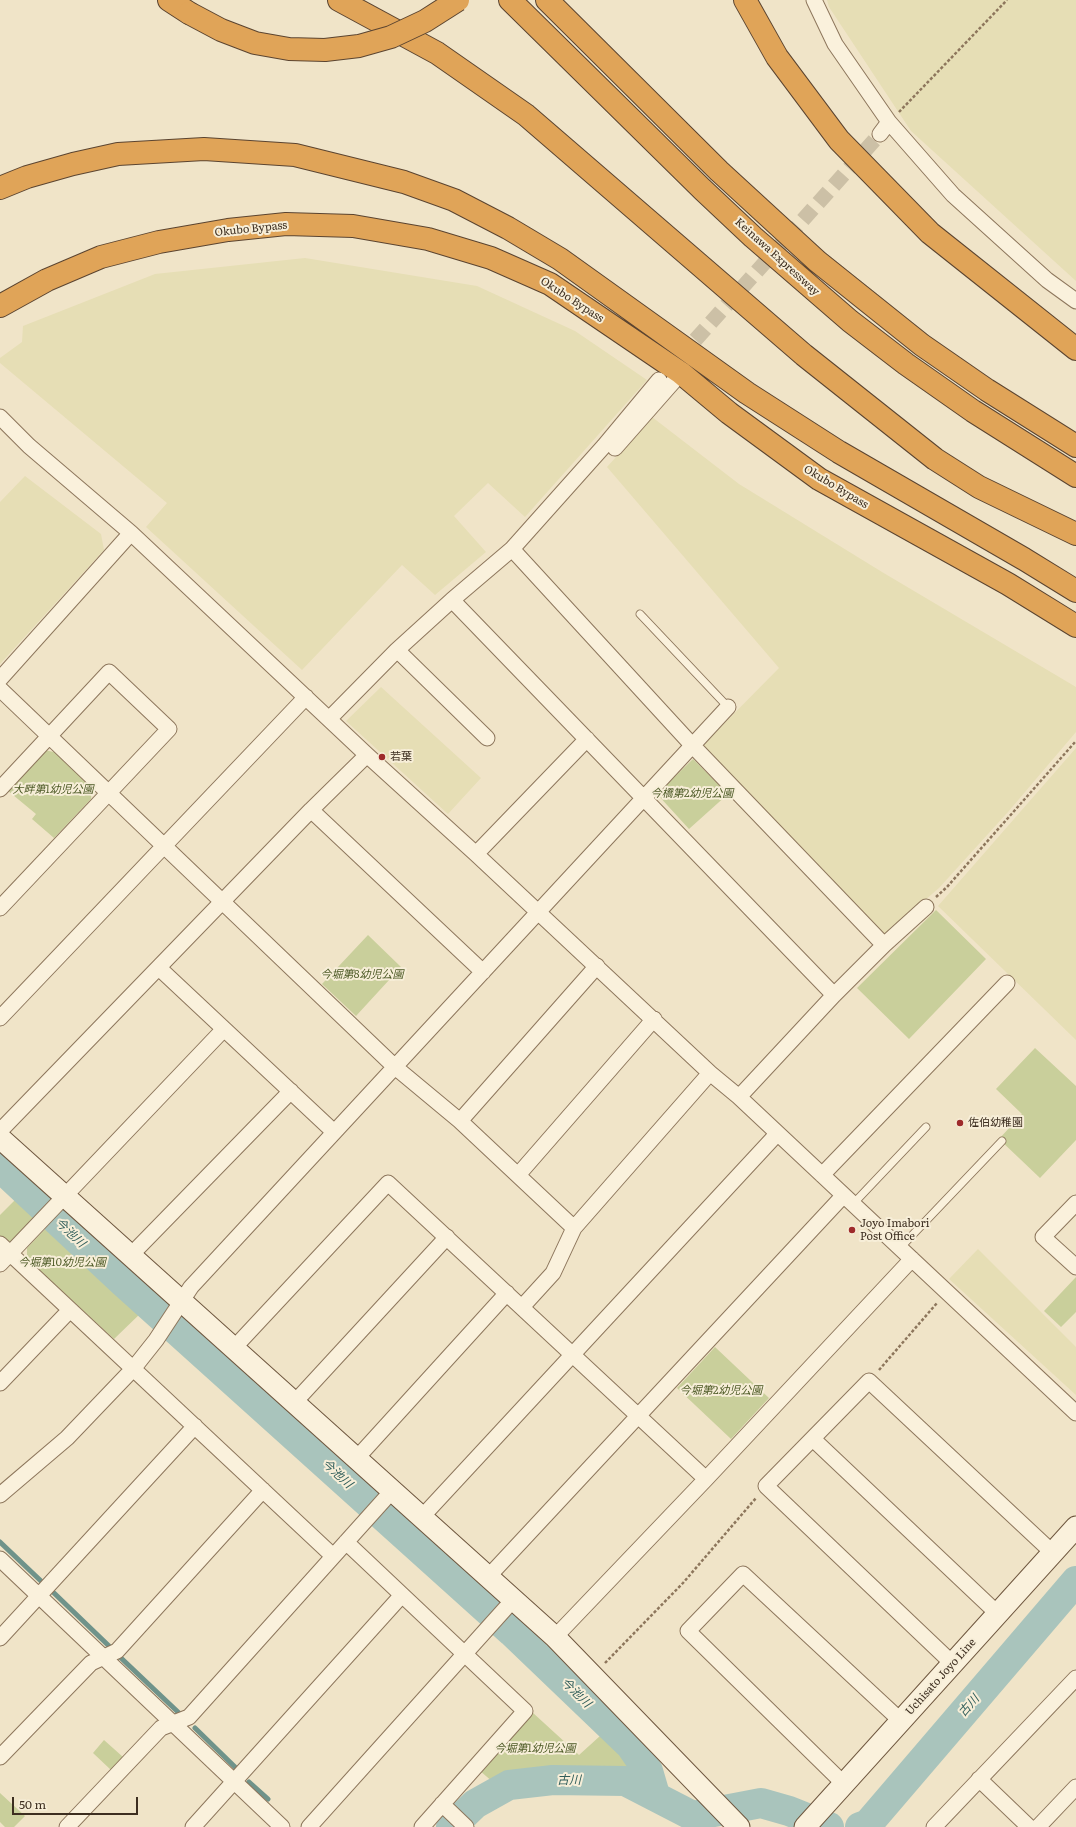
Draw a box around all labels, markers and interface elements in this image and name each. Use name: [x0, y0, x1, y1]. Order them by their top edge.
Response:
street label: Keinawa Expressway: [732, 216, 822, 298]
street label: Okubo Bypass: [214, 219, 288, 239]
street label: Okubo Bypass: [538, 275, 606, 325]
street label: Okubo Bypass: [801, 463, 871, 511]
place label: 若葉: [390, 750, 412, 764]
marker: 若葉: [377, 752, 387, 762]
park label: 大畔第1幼児公園: [12, 783, 94, 797]
park label: 今橋第2幼児公園: [651, 787, 733, 801]
park label: 今堀第8幼児公園: [321, 968, 403, 982]
place label: 佐伯幼稚園: [968, 1116, 1023, 1130]
marker: 佐伯幼稚園: [955, 1118, 965, 1128]
water label: 今池川: [52, 1215, 88, 1251]
place label: Joyo Imabori Post Office: [860, 1217, 929, 1243]
marker: Joyo Imabori Post Office: [847, 1225, 857, 1235]
park label: 今堀第10幼児公園: [18, 1256, 106, 1270]
park label: 今堀第2幼児公園: [680, 1384, 762, 1398]
water label: 今池川: [319, 1457, 355, 1491]
street label: Uchisato Joyo Line: [903, 1636, 979, 1718]
water label: 今池川: [558, 1675, 594, 1711]
water label: 古川: [956, 1692, 982, 1720]
park label: 今堀第1幼児公園: [494, 1742, 576, 1756]
water label: 古川: [557, 1773, 581, 1787]
scale bar: [14, 1789, 140, 1815]
text: 50 m: [19, 1795, 46, 1813]

